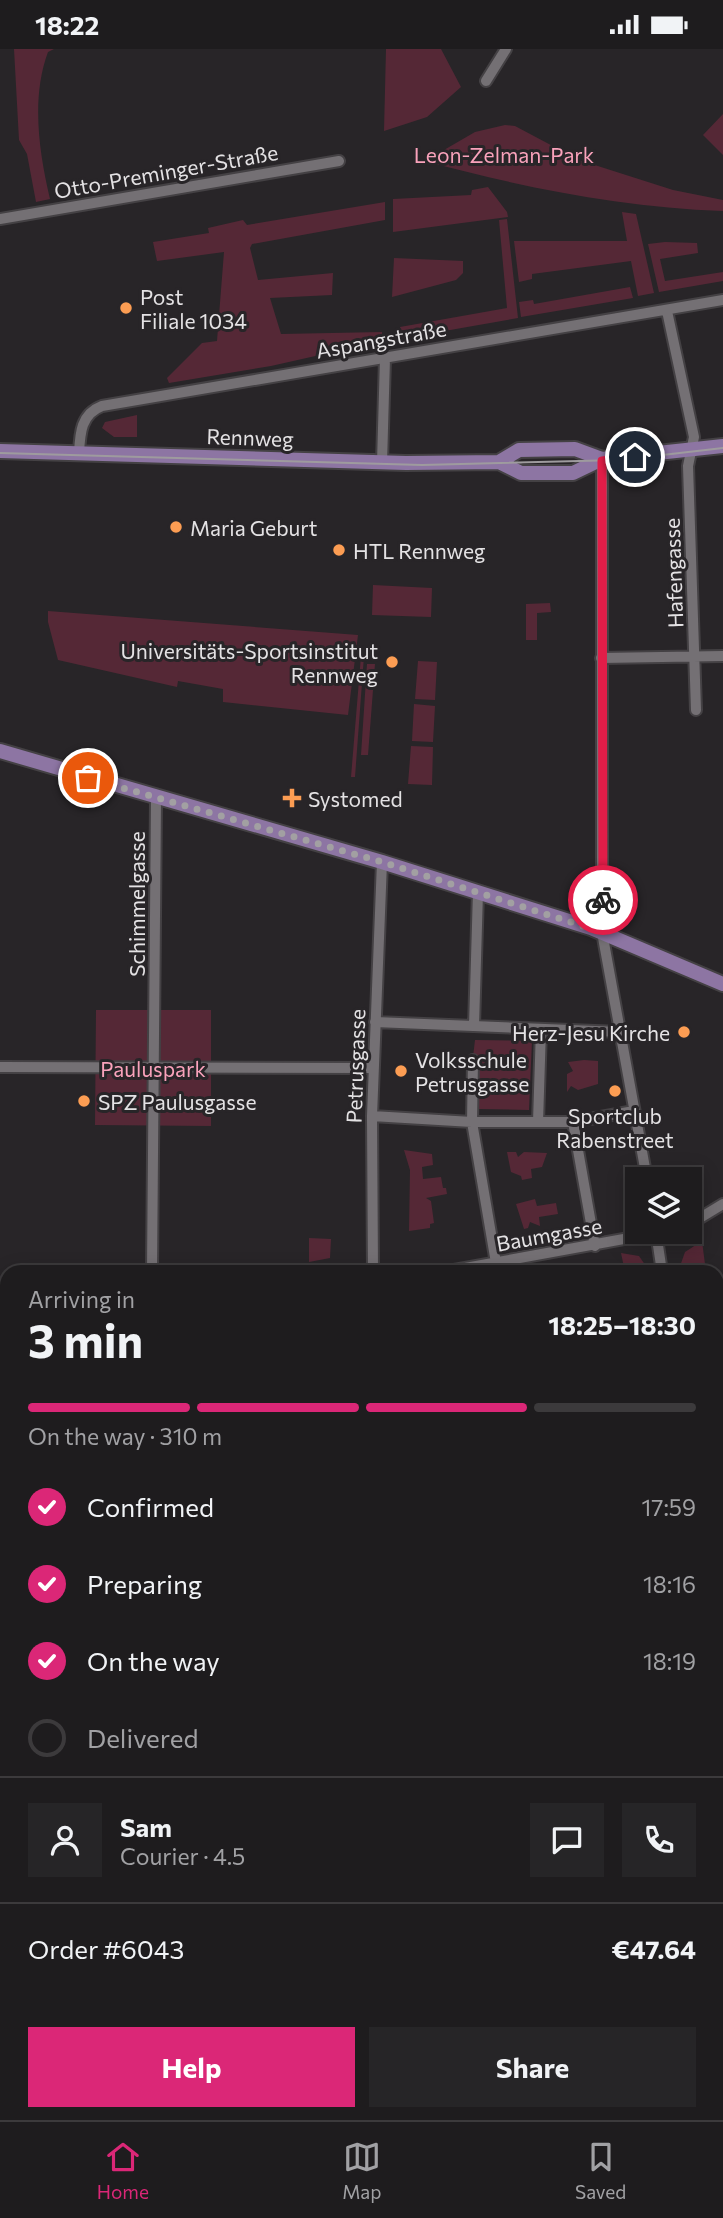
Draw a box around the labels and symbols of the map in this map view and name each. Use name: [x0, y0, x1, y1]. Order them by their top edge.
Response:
street label: Otto-Preminger-Straße: [52, 139, 280, 203]
park label: Leon-Zelman-Park: [414, 142, 594, 167]
place label: Post Filiale 1034: [140, 284, 247, 333]
marker: Post Filiale 1034: [118, 300, 134, 316]
street label: Aspangstraße: [314, 315, 448, 363]
street label: Rennweg: [206, 423, 294, 451]
pin: [605, 427, 665, 487]
place label: Maria Geburt: [190, 515, 317, 540]
street label: Hafengasse: [659, 518, 687, 628]
marker: Maria Geburt: [168, 519, 184, 535]
place label: HTL Rennweg: [353, 538, 485, 563]
marker: HTL Rennweg: [331, 542, 347, 558]
place label: Universitäts-Sportsinstitut Rennweg: [121, 638, 378, 687]
marker: Universitäts-Sportsinstitut Rennweg: [384, 654, 400, 670]
pin: [58, 748, 118, 808]
place label: Systomed: [308, 786, 403, 811]
marker: Systomed: [282, 788, 302, 808]
street label: Schimmelgasse: [124, 831, 149, 977]
courier: [568, 865, 638, 935]
street label: Petrusgasse: [341, 1008, 369, 1124]
place label: Herz-Jesu Kirche: [512, 1020, 670, 1045]
marker: Herz-Jesu Kirche: [676, 1024, 692, 1040]
place label: Volksschule Petrusgasse: [415, 1047, 529, 1096]
park label: Pauluspark: [100, 1056, 206, 1081]
marker: Volksschule Petrusgasse: [393, 1063, 409, 1079]
marker: Sportclub Rabenstreet: [607, 1083, 623, 1099]
place label: SPZ Paulusgasse: [98, 1089, 257, 1114]
marker: SPZ Paulusgasse: [76, 1093, 92, 1109]
place label: Sportclub Rabenstreet: [556, 1103, 674, 1152]
street label: Baumgasse: [494, 1212, 604, 1256]

